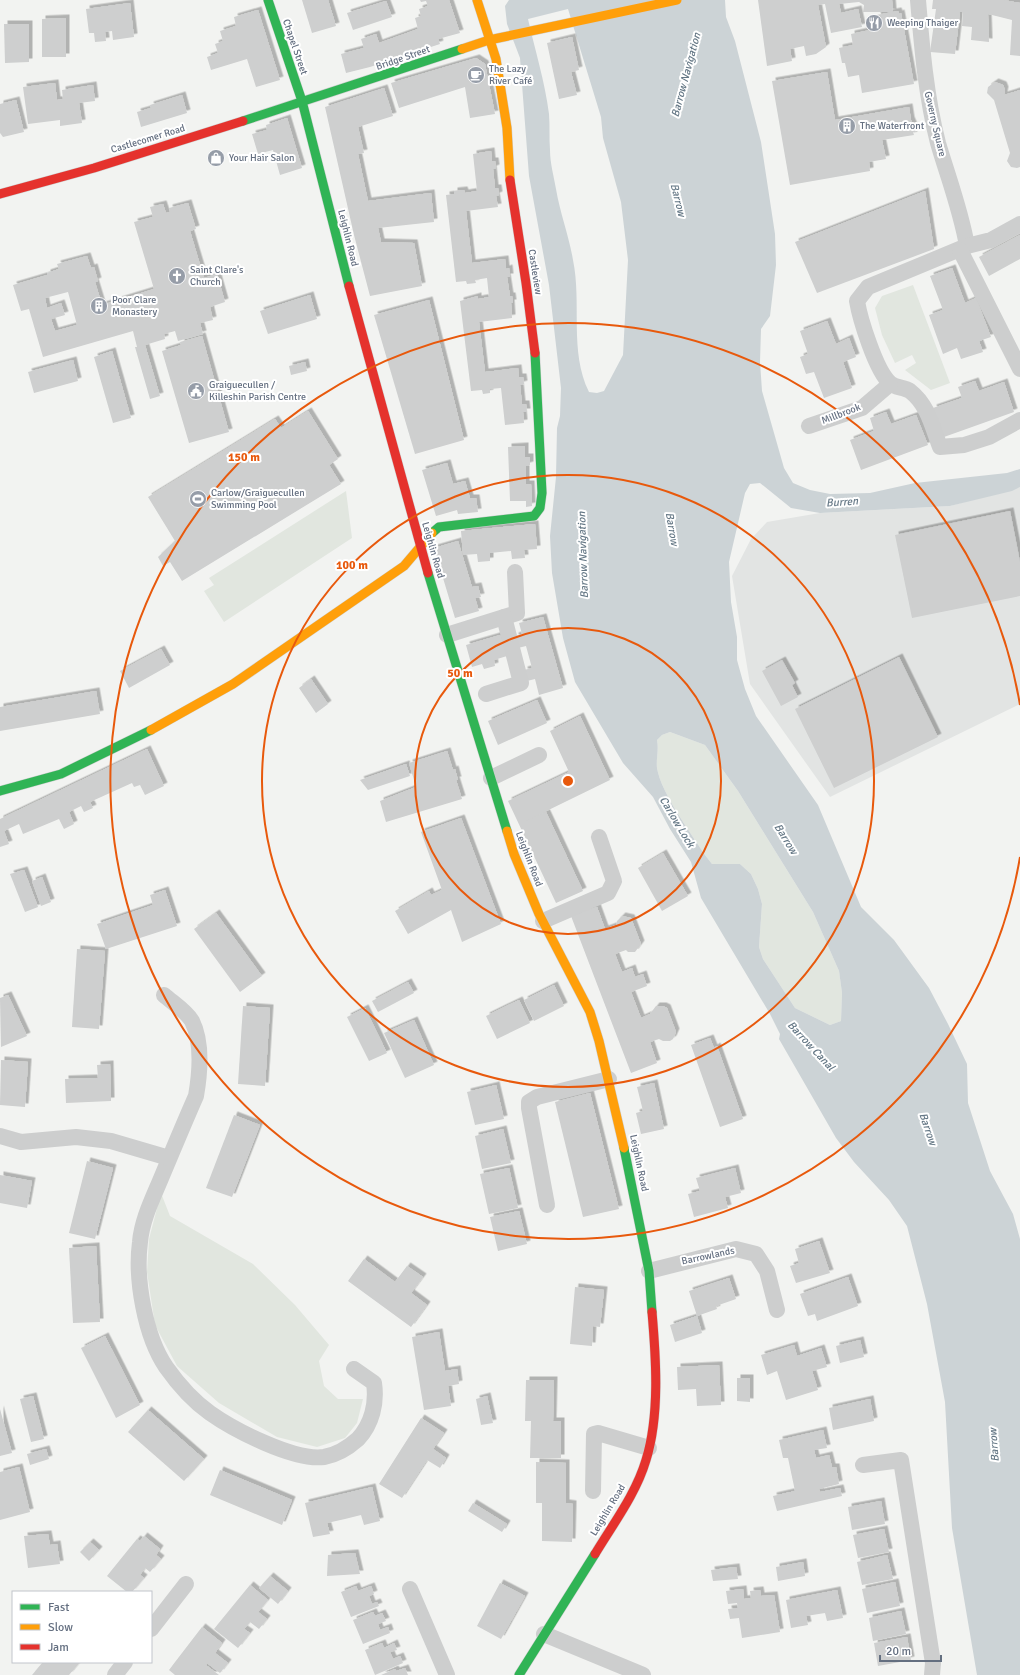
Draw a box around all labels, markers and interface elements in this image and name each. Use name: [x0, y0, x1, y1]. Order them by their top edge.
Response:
restaurant icon: Weeping Thaiger: [864, 13, 884, 33]
place label: Weeping Thaiger: [887, 17, 959, 29]
street label: Chapel Street: [280, 18, 310, 77]
water label: Barrow Navigation: [668, 30, 704, 119]
street label: Bridge Street: [374, 43, 432, 73]
place label: The Lazy River Café: [489, 63, 532, 87]
cafe icon: The Lazy River Café: [466, 65, 486, 85]
street label: Governy Square: [922, 90, 948, 158]
building icon: The Waterfront: [837, 116, 857, 136]
place label: The Waterfront: [860, 120, 925, 132]
street label: Castlecomer Road: [109, 122, 187, 156]
shop icon: Your Hair Salon: [206, 148, 226, 168]
place label: Your Hair Salon: [229, 152, 295, 164]
water label: Barrow: [668, 182, 689, 220]
street label: Leighlin Road: [335, 208, 361, 268]
street label: Castleview: [525, 248, 545, 296]
place label: Saint Clare's Church: [190, 264, 244, 288]
church icon: Saint Clare's Church: [167, 266, 187, 286]
place label: Poor Clare Monastery: [112, 294, 158, 318]
building icon: Poor Clare Monastery: [89, 296, 109, 316]
place label: Graiguecullen / Killeshin Parish Centre: [209, 379, 306, 403]
public building icon: Graiguecullen / Killeshin Parish Centre: [186, 381, 206, 401]
street label: Millbrook: [820, 401, 862, 427]
text: 150 m: [228, 450, 260, 465]
place label: Carlow/Graiguecullen Swimming Pool: [211, 487, 305, 511]
sports icon: Carlow/Graiguecullen Swimming Pool: [188, 489, 208, 509]
water label: Burren: [826, 494, 859, 510]
water label: Barrow Navigation: [575, 510, 591, 599]
water label: Barrow: [663, 511, 682, 549]
street label: Leighlin Road: [419, 520, 447, 580]
text: 100 m: [336, 558, 368, 573]
text: 50 m: [447, 666, 473, 681]
centre of rings: [561, 774, 575, 788]
water label: Carlow Lock: [657, 794, 698, 851]
water label: Barrow: [772, 821, 802, 858]
street label: Leighlin Road: [513, 830, 545, 888]
water label: Barrow Canal: [785, 1019, 838, 1074]
water label: Barrow: [916, 1111, 940, 1149]
street label: Leighlin Road: [627, 1133, 651, 1193]
street label: Barrowlands: [680, 1244, 736, 1267]
water label: Barrow: [986, 1426, 1002, 1462]
street label: Leighlin Road: [588, 1482, 628, 1538]
legend: [12, 1591, 152, 1663]
text: Fast: [48, 1600, 69, 1615]
text: Slow: [48, 1620, 73, 1635]
scale bar: [880, 1637, 941, 1663]
text: Jam: [48, 1640, 69, 1655]
text: 20 m: [886, 1644, 911, 1659]

